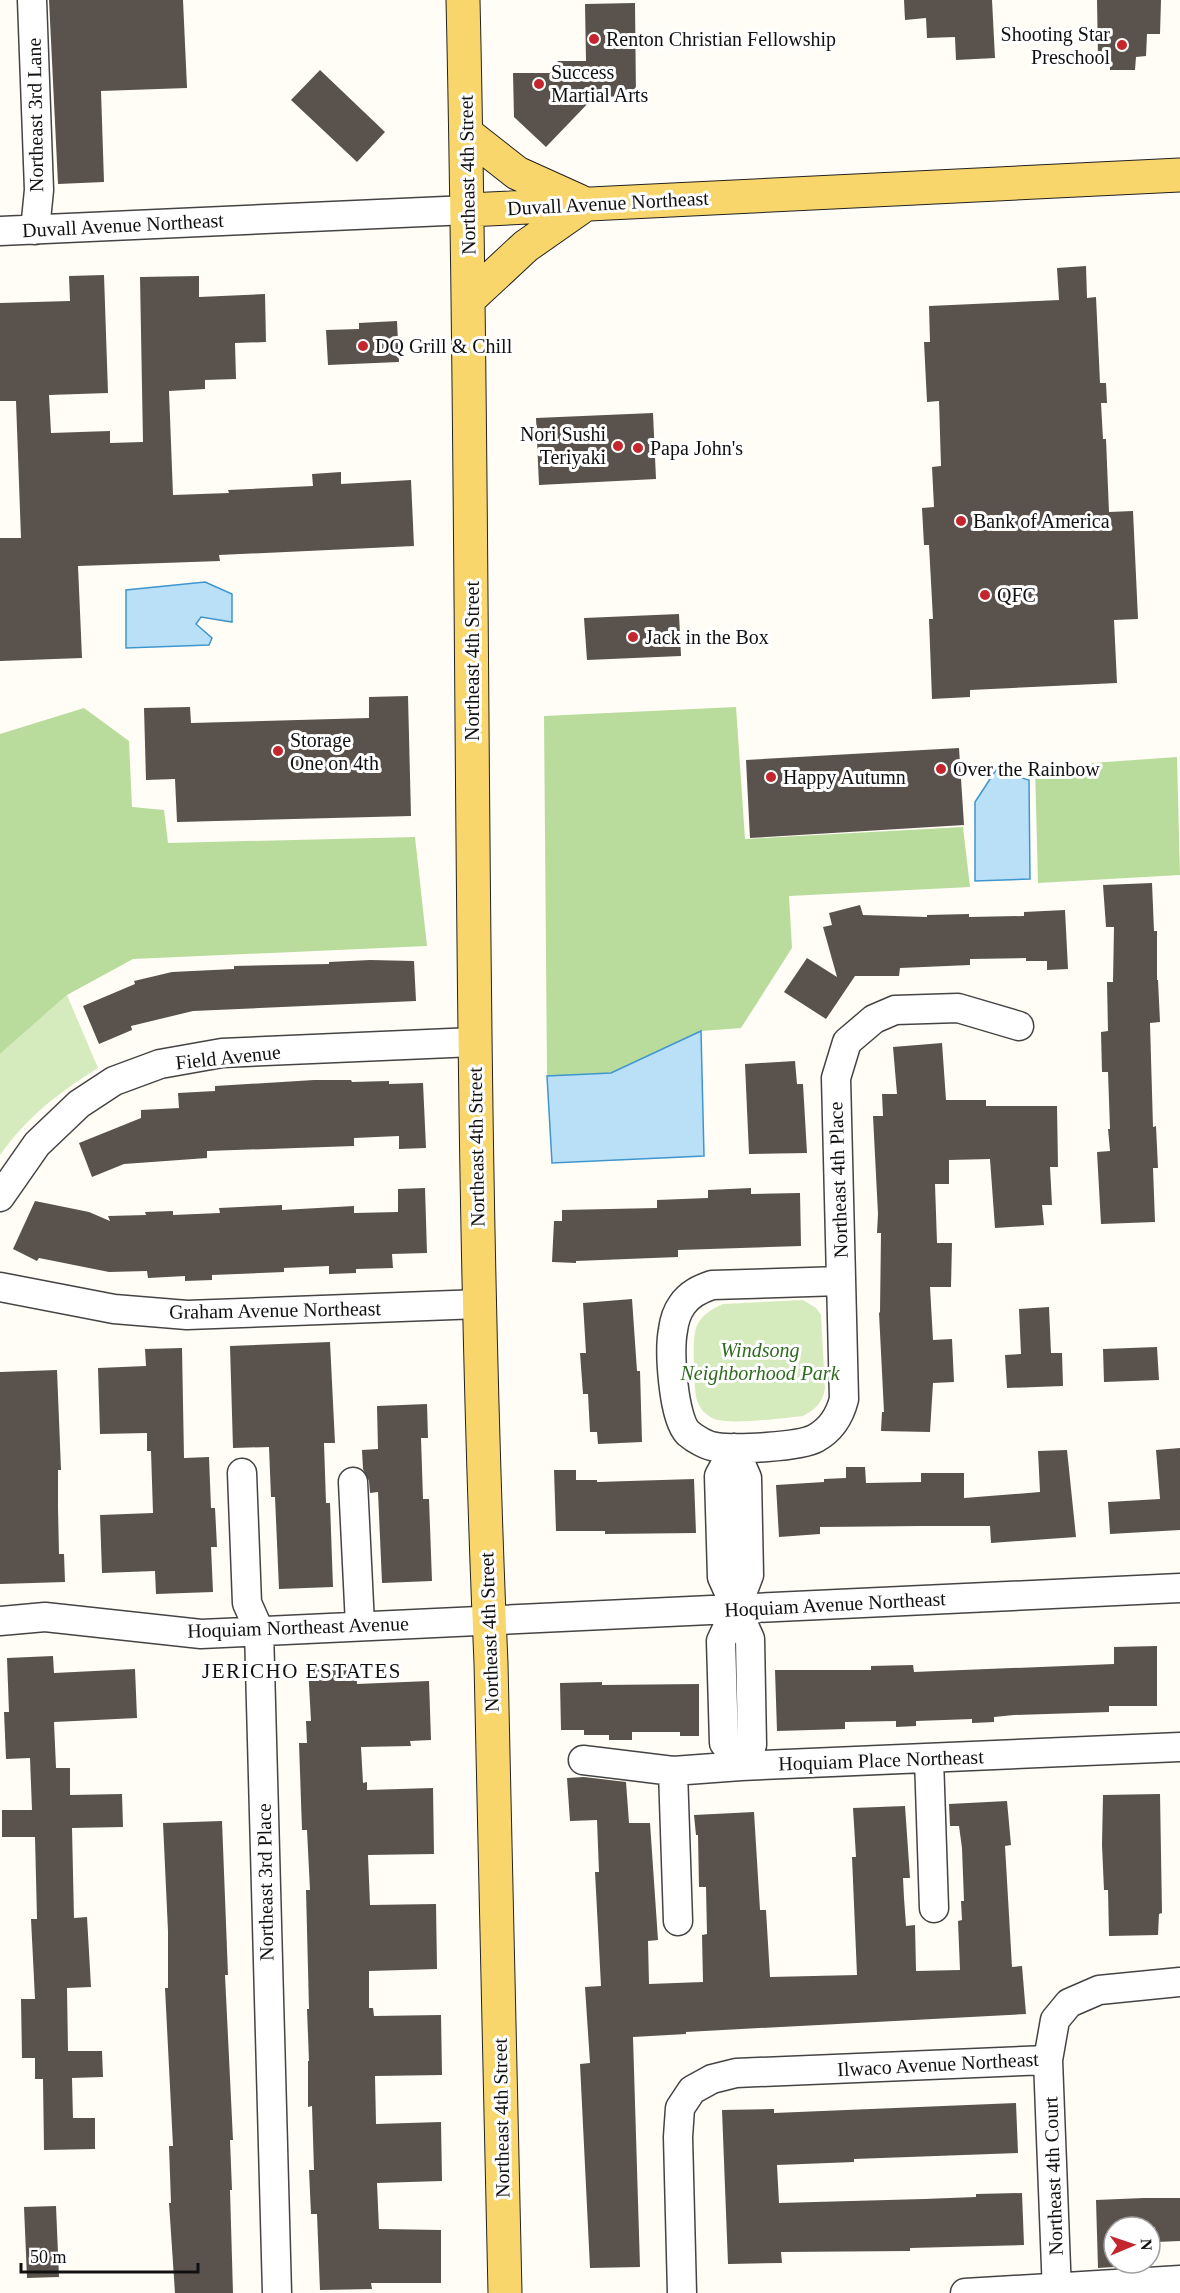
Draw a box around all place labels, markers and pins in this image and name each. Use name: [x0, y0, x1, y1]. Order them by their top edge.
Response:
place label: Shooting Star Preschool: [1001, 23, 1110, 68]
place label: Renton Christian Fellowship: [606, 28, 836, 51]
marker: Renton Christian Fellowship: [587, 32, 601, 46]
marker: Shooting Star Preschool: [1115, 38, 1129, 52]
place label: Success Martial Arts: [551, 61, 648, 106]
marker: Success Martial Arts: [532, 77, 546, 91]
place label: DQ Grill & Chill: [375, 335, 513, 357]
marker: DQ Grill & Chill: [356, 339, 370, 353]
place label: Nori Sushi Teriyaki: [520, 423, 606, 469]
place label: Papa John's: [650, 437, 743, 460]
marker: Nori Sushi Teriyaki: [611, 439, 625, 453]
marker: Papa John's: [631, 441, 645, 455]
place label: Bank of America: [973, 510, 1110, 532]
marker: Bank of America: [954, 514, 968, 528]
place label: QFC: [997, 584, 1036, 606]
marker: QFC: [978, 588, 992, 602]
place label: Jack in the Box: [645, 626, 769, 648]
marker: Jack in the Box: [626, 630, 640, 644]
place label: Storage One on 4th: [290, 729, 379, 774]
marker: Storage One on 4th: [271, 744, 285, 758]
place label: Over the Rainbow: [953, 758, 1100, 780]
marker: Over the Rainbow: [934, 762, 948, 776]
place label: Happy Autumn: [783, 766, 906, 789]
marker: Happy Autumn: [764, 770, 778, 784]

